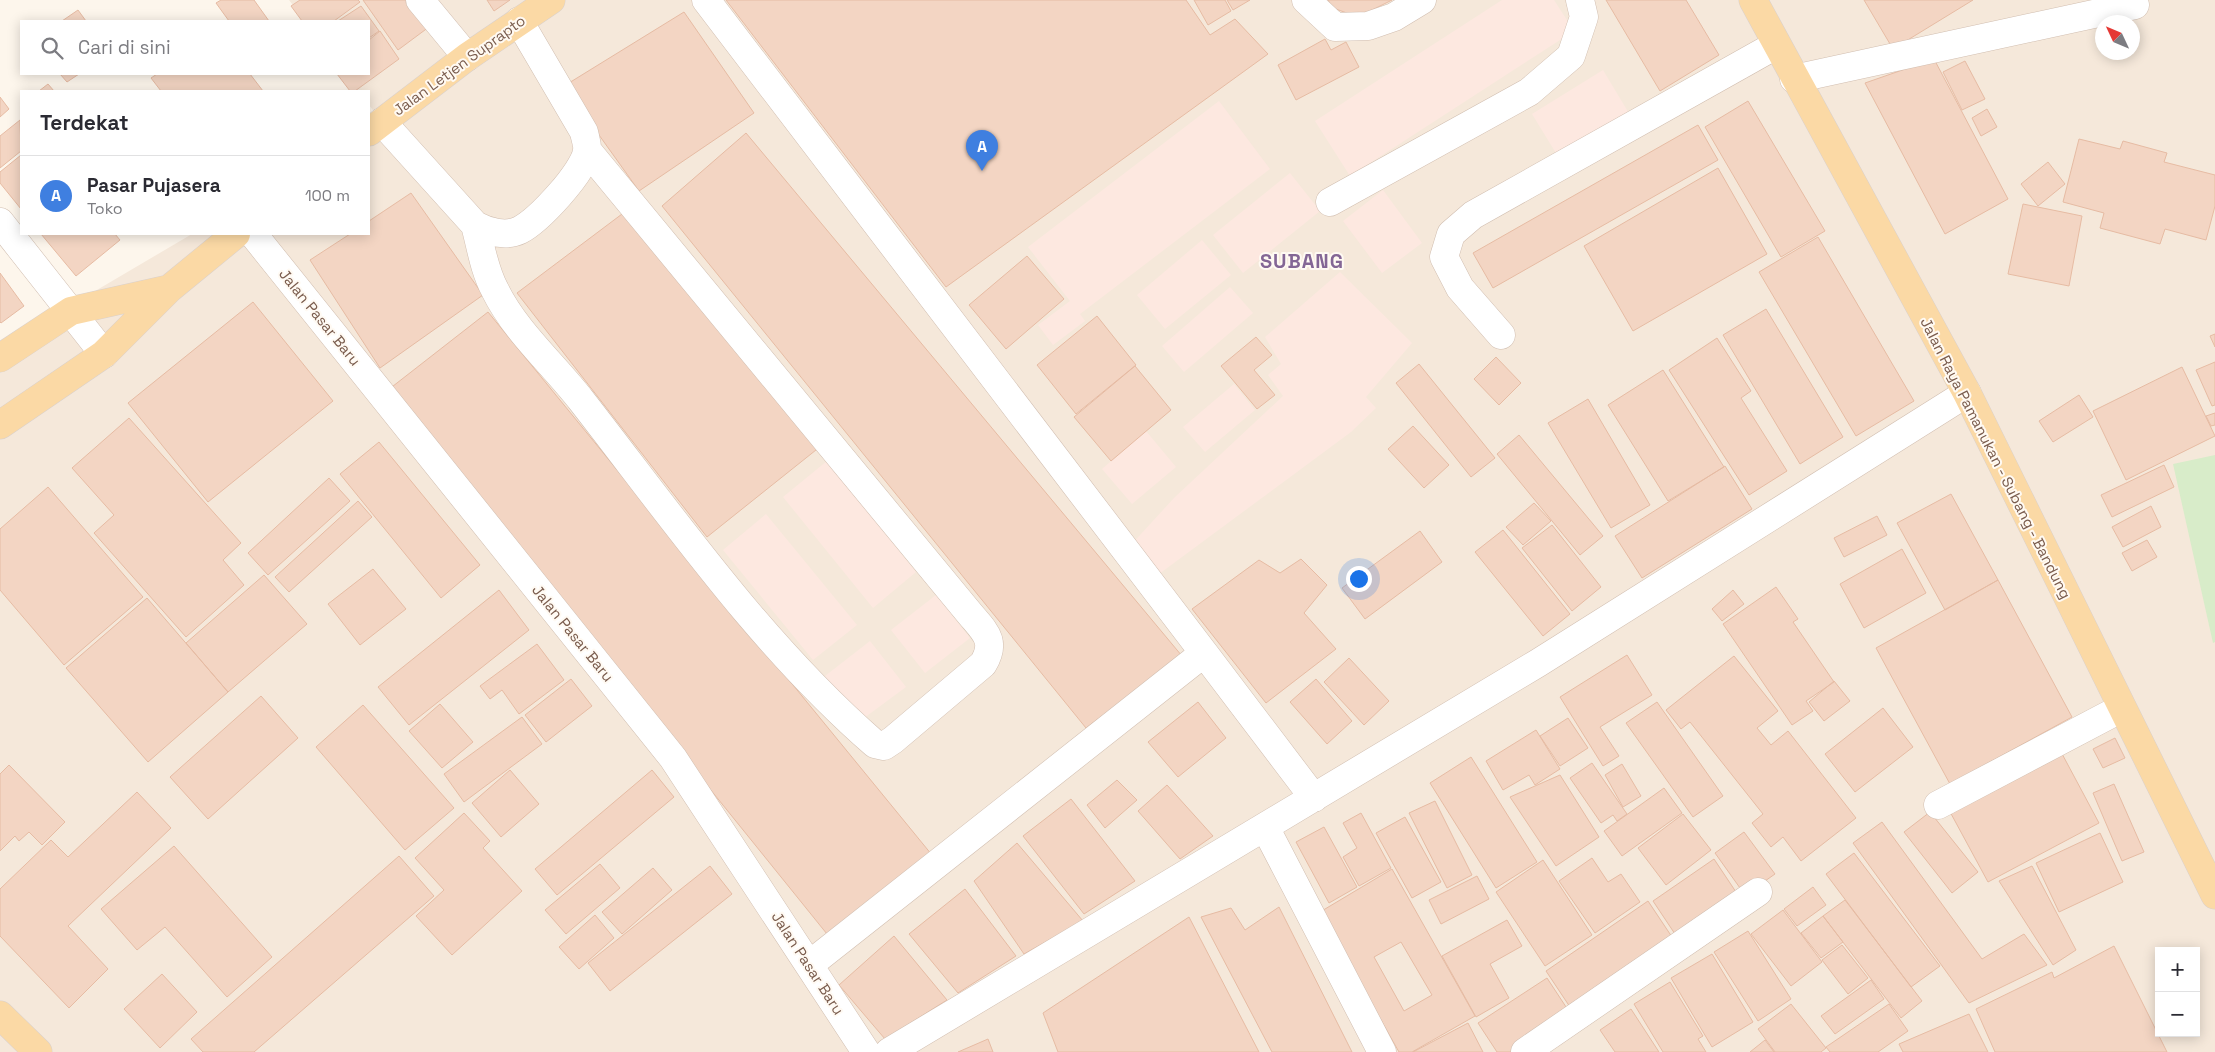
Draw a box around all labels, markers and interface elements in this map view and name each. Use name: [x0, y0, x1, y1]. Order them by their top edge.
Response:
street label: Jalan Letjen Suprapto: [389, 11, 529, 119]
north arrow: [2095, 15, 2140, 60]
search box: [20, 20, 370, 75]
icon: search: [38, 34, 66, 62]
text: Cari di sini: [78, 35, 171, 60]
text: Terdekat: [40, 109, 129, 136]
pin: A: [966, 130, 998, 171]
text: Pasar Pujasera: [87, 173, 221, 198]
text: A: [51, 185, 61, 206]
text: 100 m: [305, 185, 350, 206]
text: Toko: [87, 198, 123, 219]
district label: SUBANG: [1260, 248, 1344, 274]
street label: Jalan Pasar Baru: [275, 265, 365, 369]
street label: Jalan Raya Pamanukan - Subang - Bandung: [1916, 314, 2076, 602]
your location: [1346, 566, 1372, 592]
street label: Jalan Pasar Baru: [528, 581, 618, 685]
street label: Jalan Pasar Baru: [768, 908, 848, 1018]
map controls: [2155, 947, 2200, 1037]
button: +: [2155, 947, 2200, 992]
button: −: [2155, 992, 2200, 1037]

